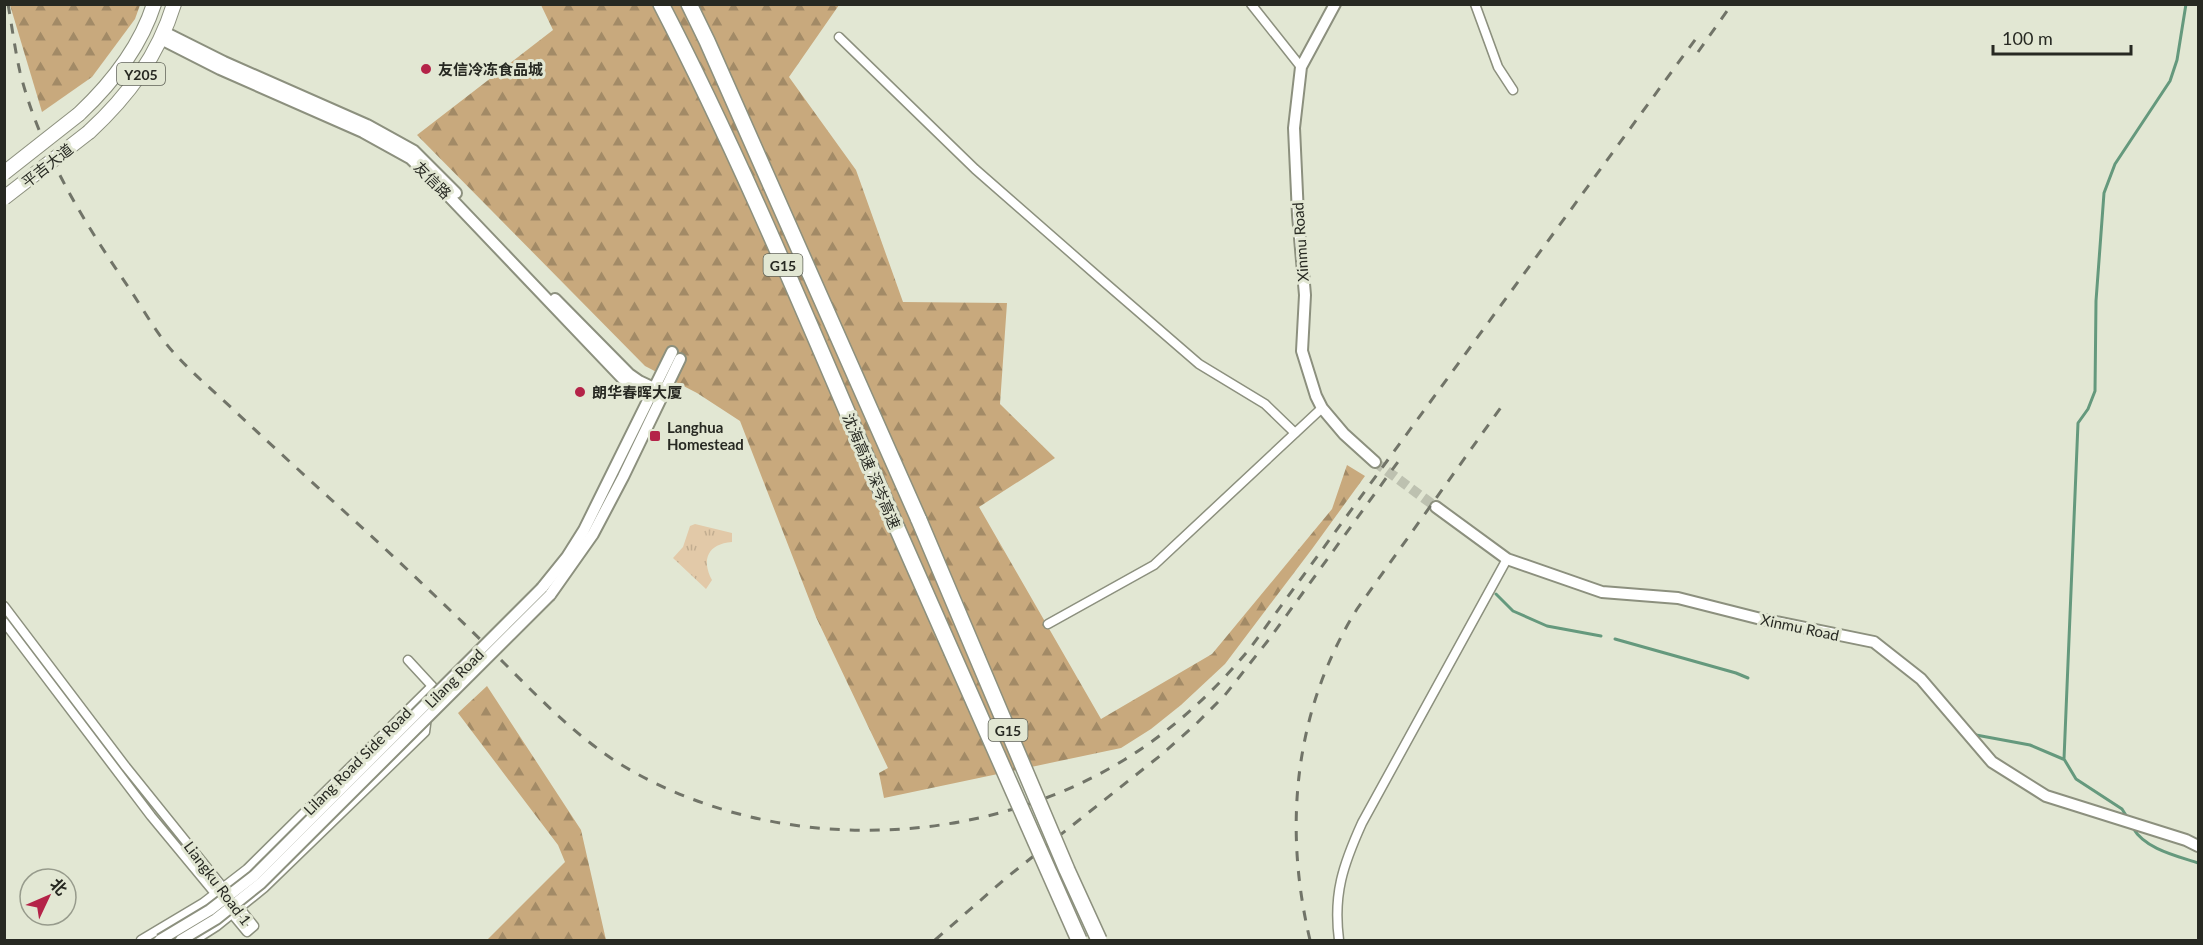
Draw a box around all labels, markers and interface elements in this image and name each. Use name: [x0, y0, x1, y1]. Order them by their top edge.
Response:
scale bar: [1993, 18, 2131, 56]
text: 100 m: [2002, 27, 2053, 49]
place label: 友信冷冻食品城: [438, 60, 543, 78]
marker: 友信冷冻食品城: [419, 62, 433, 76]
road number: Y205: [117, 63, 165, 85]
street label: 平吉大道: [18, 139, 76, 191]
street label: 友信路: [411, 158, 455, 202]
street label: Xinmu Road: [1288, 202, 1312, 282]
road number: G15: [764, 254, 802, 276]
place label: 朗华春晖大厦: [592, 383, 682, 401]
marker: 朗华春晖大厦: [573, 385, 587, 399]
street label: 沈海高速 深岑高速: [840, 410, 904, 532]
place label: Langhua Homestead: [667, 418, 744, 453]
marker: Langhua Homestead: [648, 429, 662, 443]
street label: Xinmu Road: [1759, 610, 1841, 644]
street label: Lilang Road: [421, 645, 487, 711]
street label: Lilang Road Side Road: [300, 704, 414, 818]
road number: G15: [988, 719, 1028, 741]
street label: Liangku Road 1: [181, 837, 255, 929]
north arrow: [18, 867, 78, 927]
text: 北: [47, 874, 72, 899]

